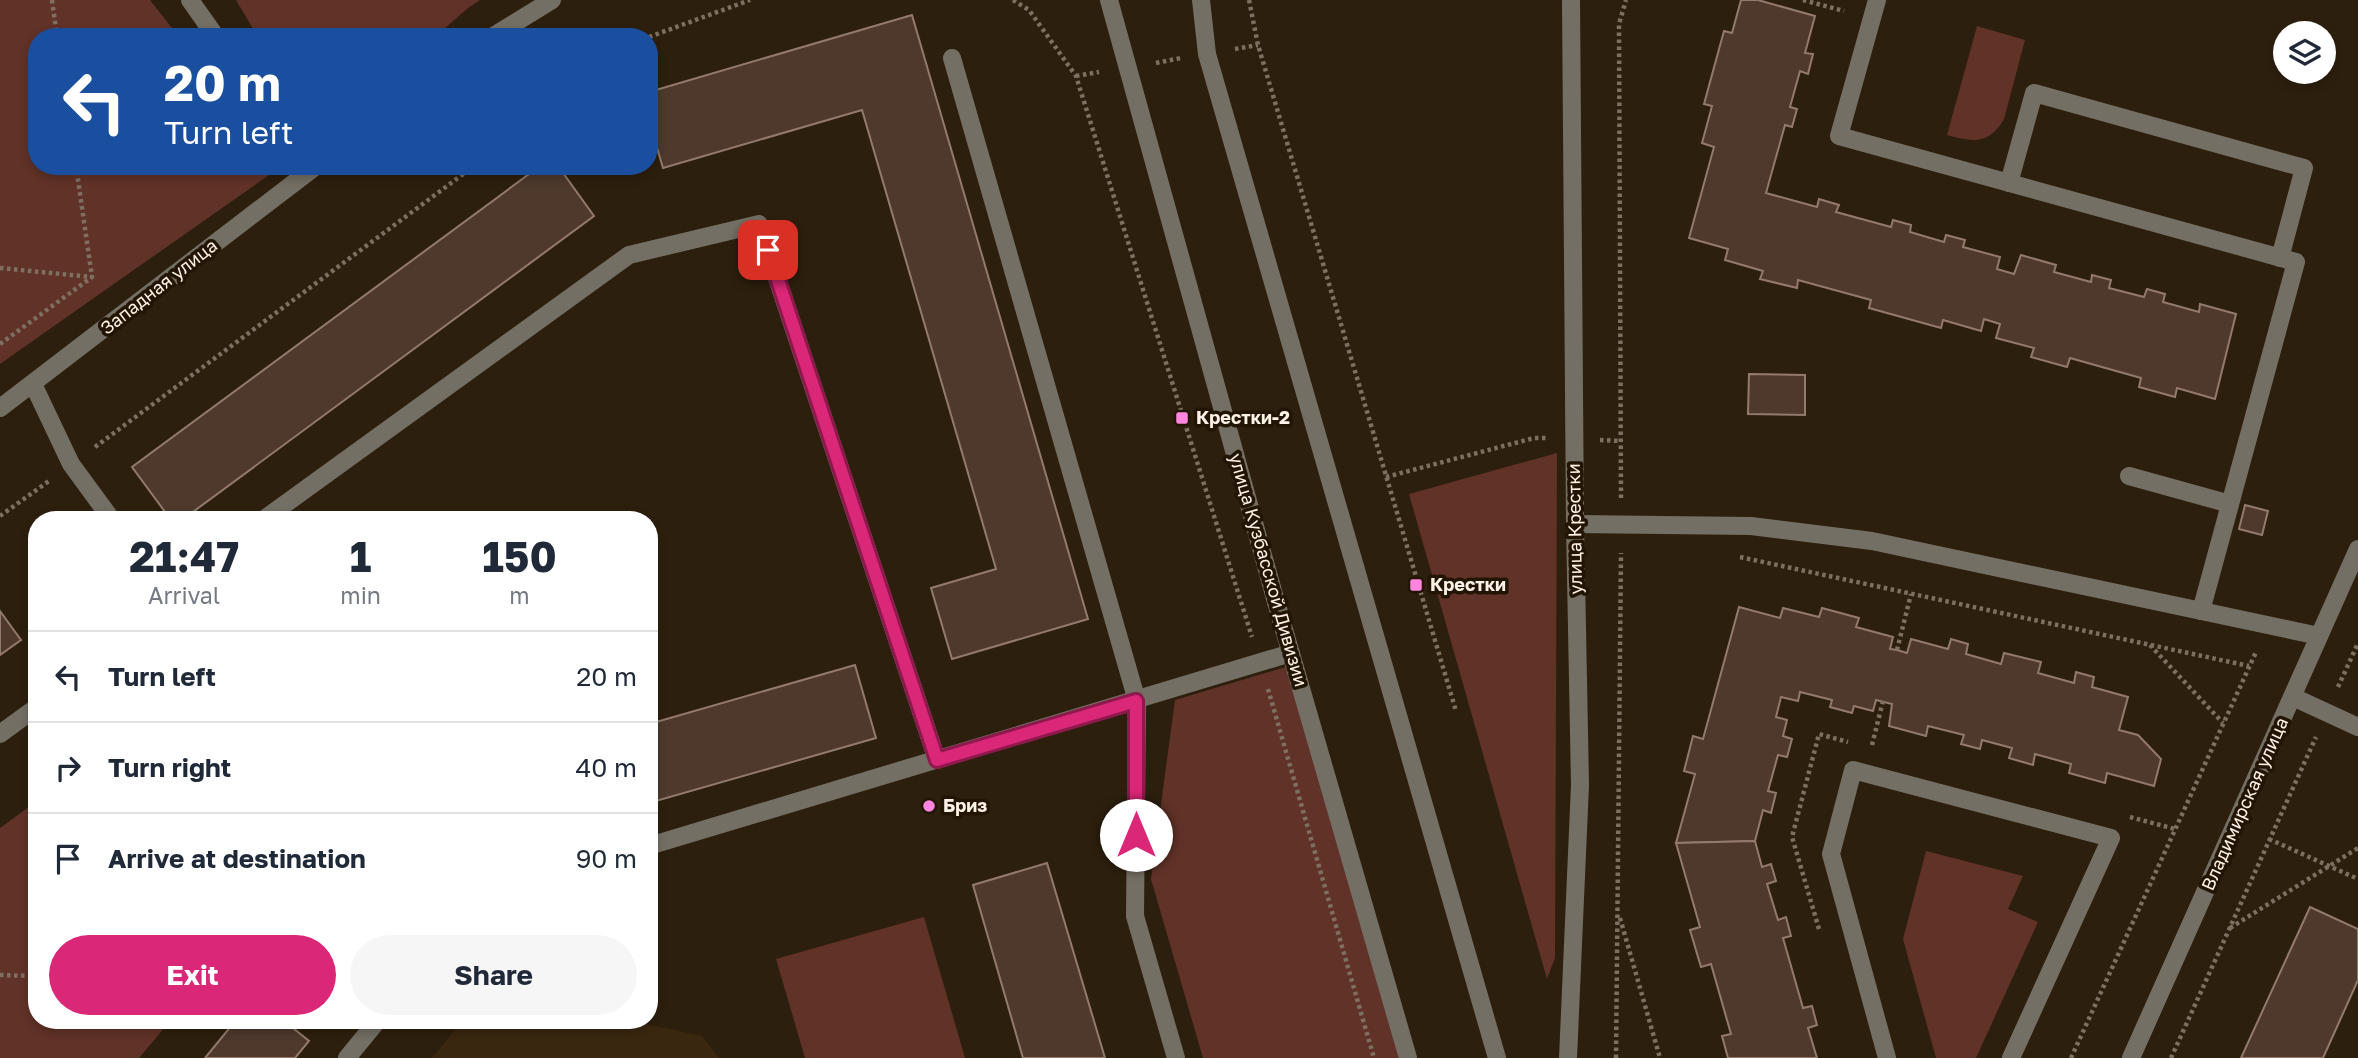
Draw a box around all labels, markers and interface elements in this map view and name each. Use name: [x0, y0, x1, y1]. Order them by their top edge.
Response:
map controls: [2273, 21, 2336, 84]
button: layers: [2273, 21, 2336, 84]
text: 20 m: [164, 53, 281, 112]
icon: left: [49, 56, 140, 147]
text: Turn left: [164, 113, 293, 151]
pin: [738, 220, 798, 280]
icon: arrive: [749, 231, 787, 269]
street label: Западная улица: [96, 234, 221, 339]
place label: Крестки-2: [1196, 406, 1290, 428]
marker: Крестки-2: [1174, 410, 1190, 426]
street label: улица Кузбасской Дивизии: [1225, 450, 1313, 689]
street label: улица Крестки: [1562, 463, 1586, 595]
text: 21:47: [129, 531, 239, 581]
text: 1: [350, 531, 371, 581]
text: 150: [482, 531, 557, 581]
place label: Крестки: [1430, 573, 1506, 595]
marker: Крестки: [1408, 577, 1424, 593]
text: Arrival: [148, 581, 220, 609]
text: min: [340, 581, 381, 609]
text: m: [509, 581, 530, 609]
icon: left: [49, 658, 87, 696]
text: Turn left: [108, 661, 216, 692]
text: 20 m: [576, 661, 637, 692]
street label: Владимирская улица: [2196, 714, 2292, 894]
icon: right: [49, 749, 87, 787]
text: Turn right: [108, 752, 231, 783]
text: 40 m: [576, 752, 637, 783]
place label: Бриз: [943, 794, 987, 816]
marker: Бриз: [921, 798, 937, 814]
position arrow: [1099, 798, 1173, 872]
icon: arrive: [49, 840, 87, 878]
text: Arrive at destination: [108, 843, 366, 874]
text: 90 m: [576, 843, 637, 874]
button: Exit: [49, 935, 336, 1015]
button: Share: [350, 935, 637, 1015]

